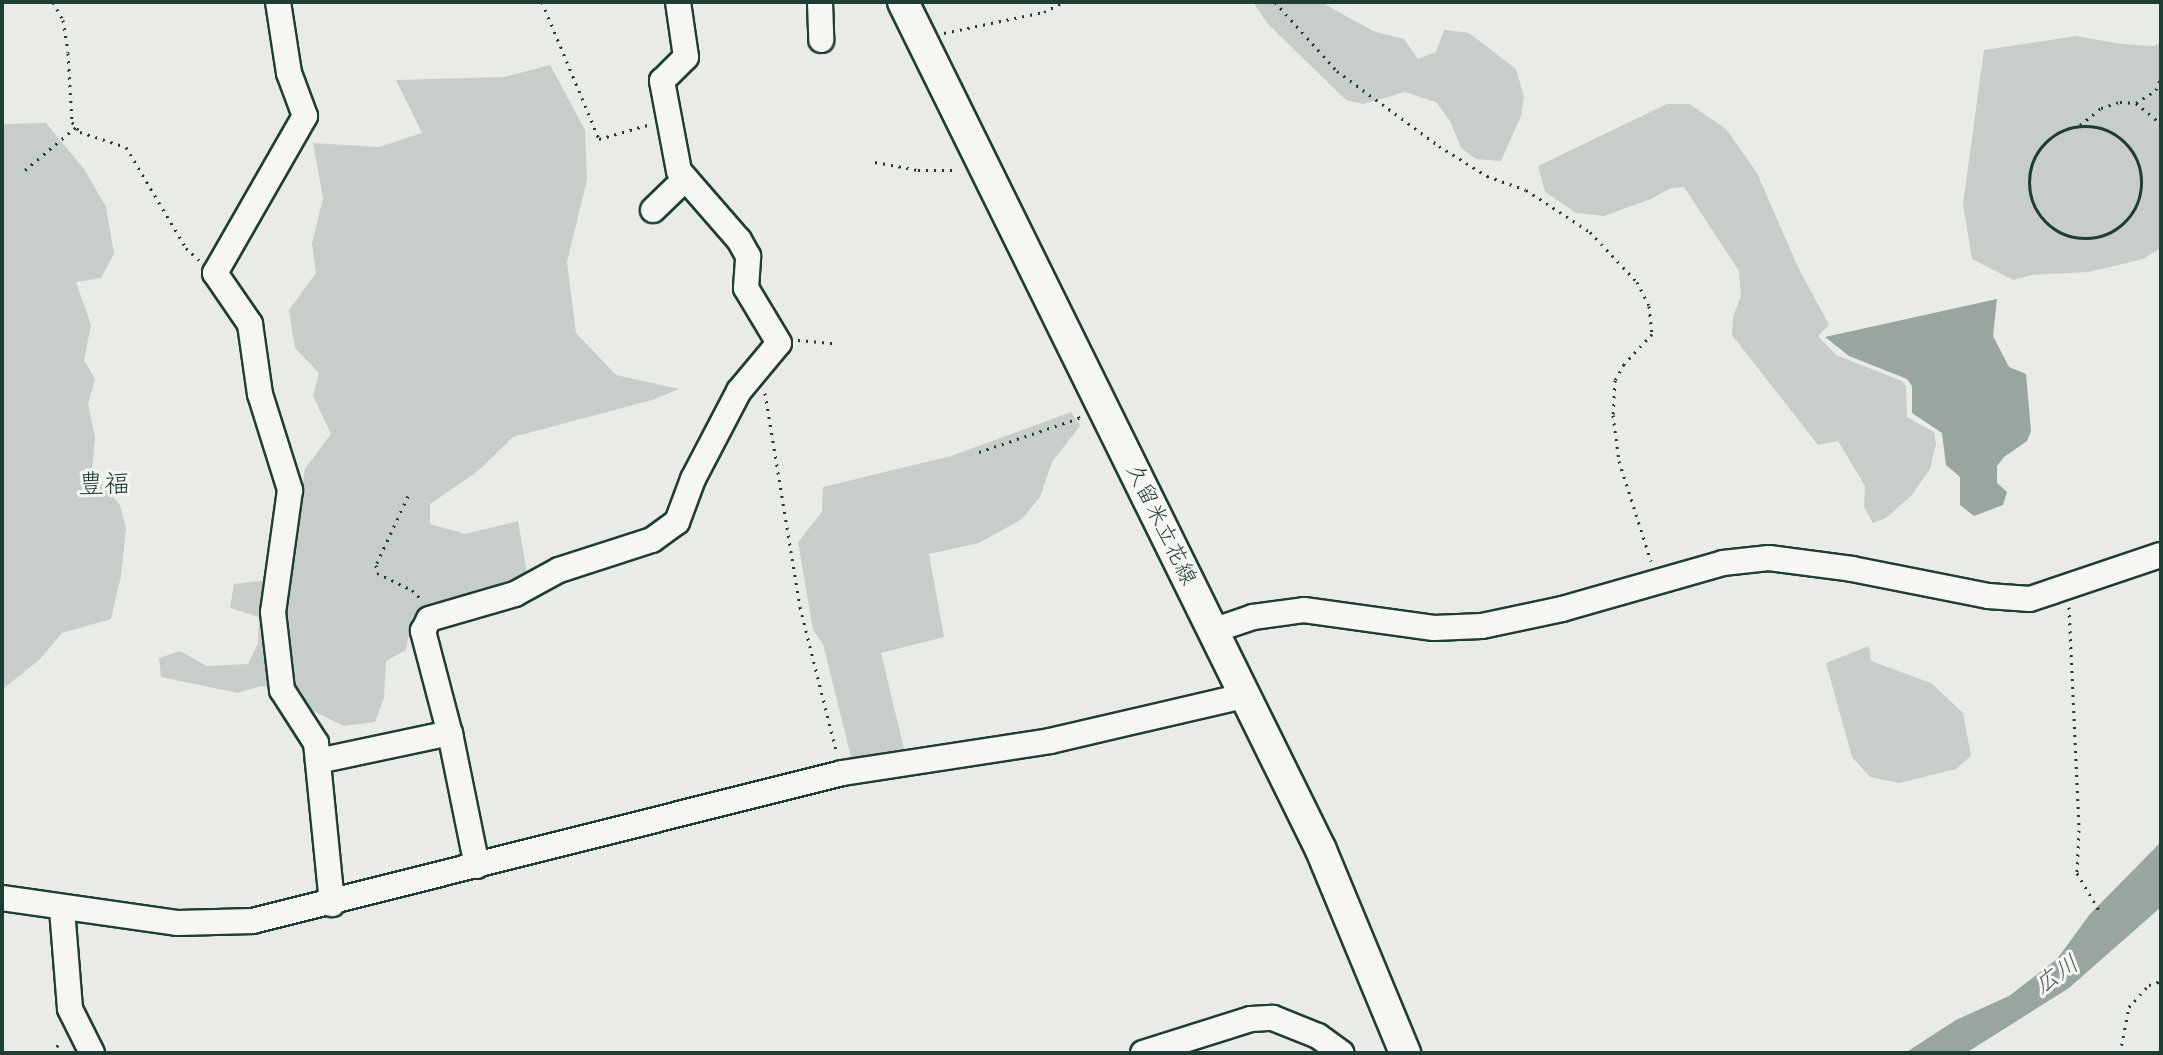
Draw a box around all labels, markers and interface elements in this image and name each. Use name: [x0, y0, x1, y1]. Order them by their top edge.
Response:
street label: 久留米立花線: [1121, 459, 1203, 589]
district label: 豊福: [78, 467, 130, 499]
water label: 広川: [2028, 948, 2084, 1000]

